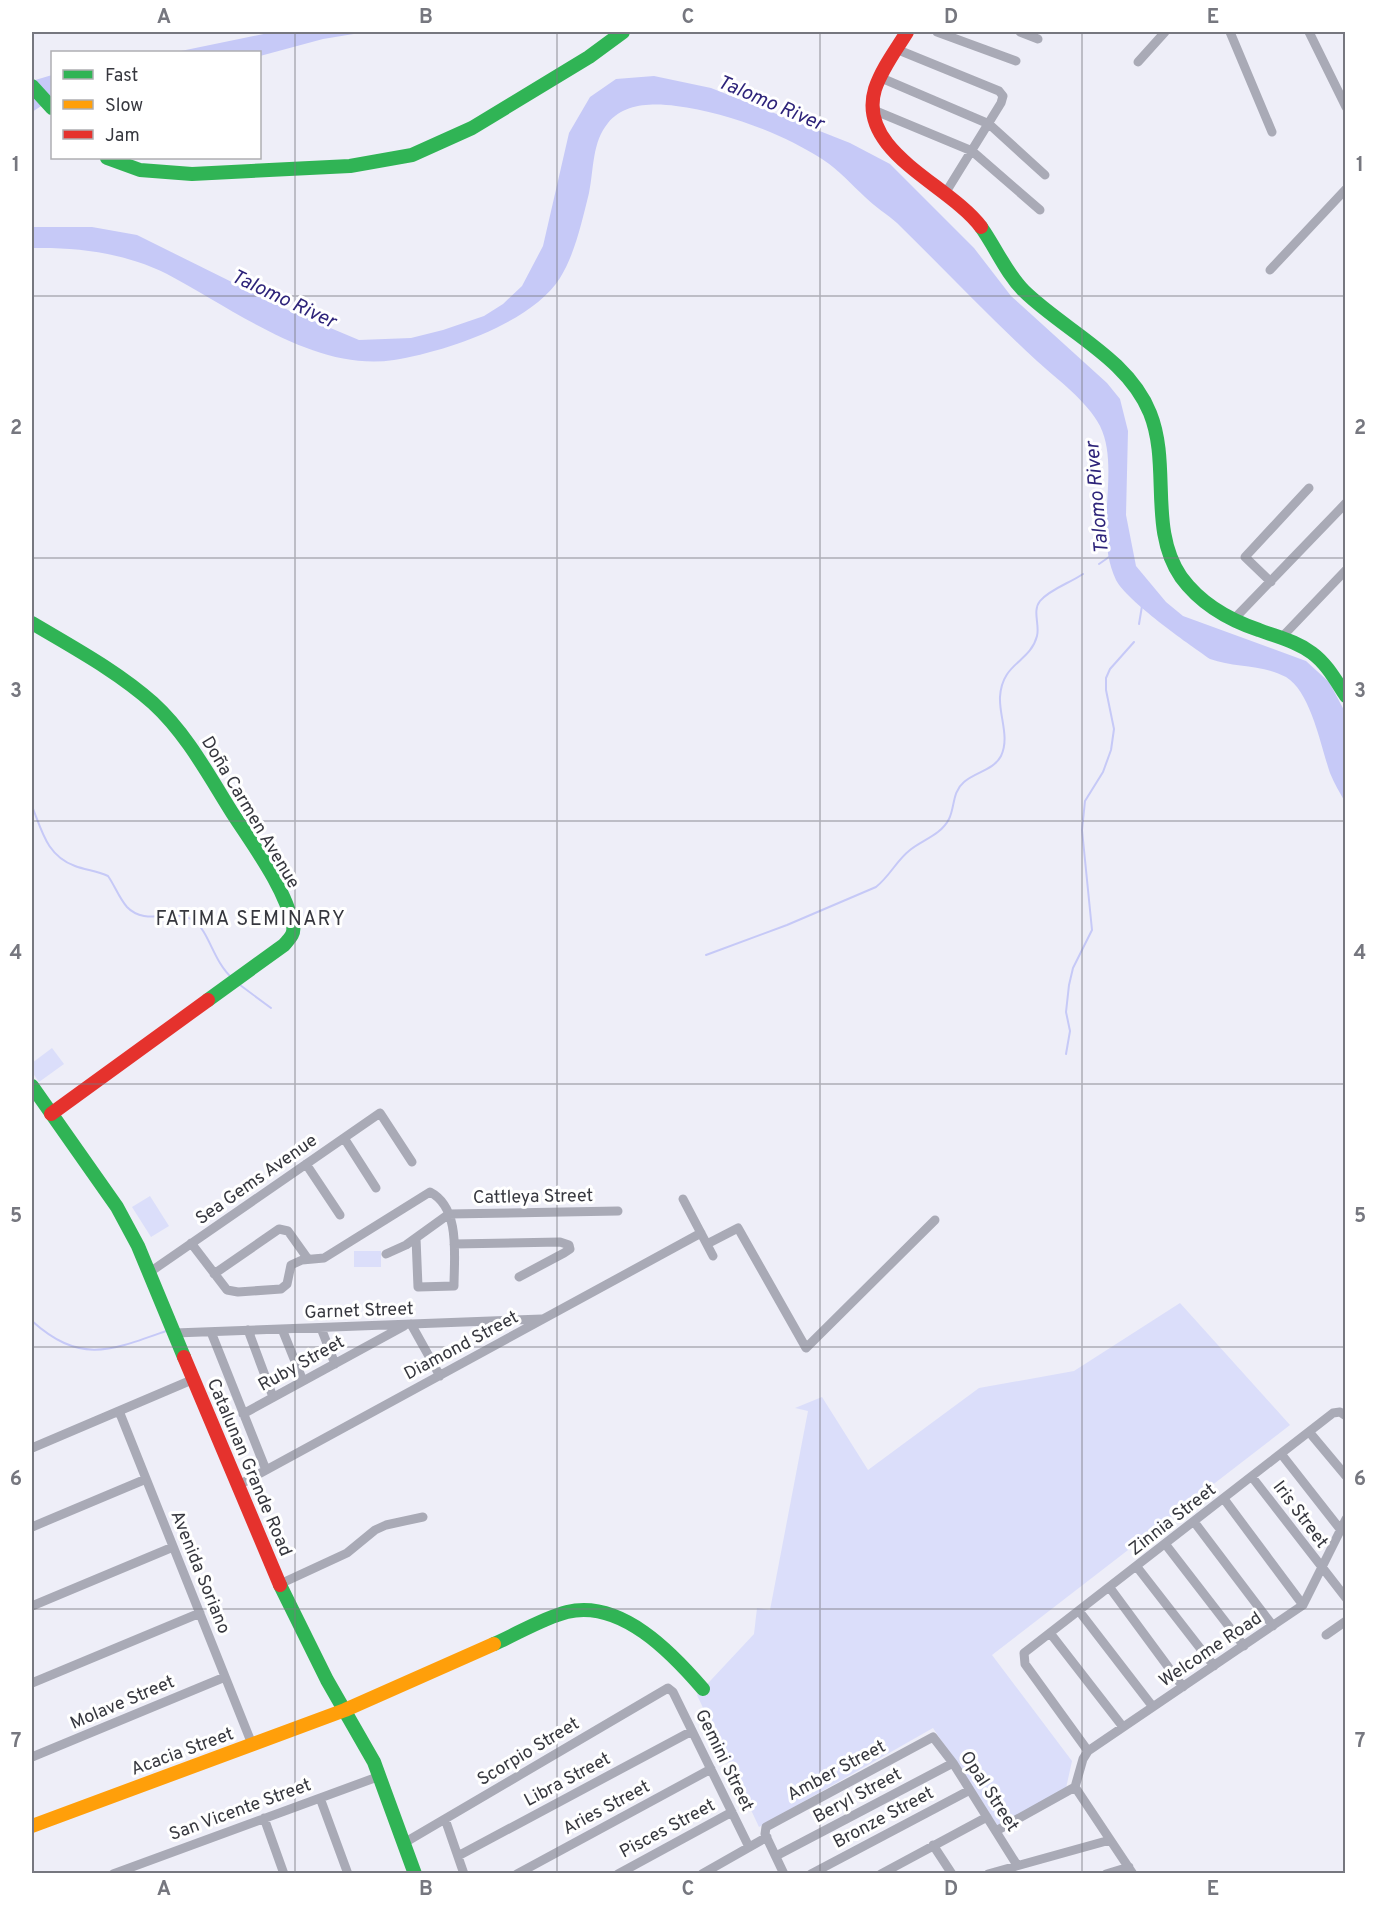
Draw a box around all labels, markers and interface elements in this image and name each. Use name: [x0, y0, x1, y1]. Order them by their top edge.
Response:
text: A: [157, 5, 171, 31]
text: B: [419, 5, 433, 31]
text: C: [682, 5, 694, 31]
text: D: [944, 5, 958, 31]
text: E: [1207, 5, 1219, 31]
legend: [51, 51, 261, 159]
text: Fast: [105, 65, 138, 88]
water label: Talomo River: [713, 70, 828, 138]
text: Slow: [105, 95, 143, 118]
text: Jam: [105, 125, 140, 148]
text: 1: [12, 153, 20, 179]
text: 1: [1356, 153, 1364, 179]
water label: Talomo River: [227, 264, 341, 336]
text: 2: [10, 416, 22, 442]
text: 2: [1354, 416, 1366, 442]
water label: Talomo River: [1080, 439, 1116, 555]
text: 3: [10, 679, 22, 705]
text: 3: [1354, 679, 1366, 705]
street label: Doña Carmen Avenue: [195, 732, 304, 893]
district label: FATIMA SEMINARY: [156, 907, 346, 933]
text: 4: [10, 941, 22, 967]
text: 4: [1354, 941, 1366, 967]
street label: Sea Gems Avenue: [192, 1130, 322, 1231]
street label: Cattleya Street: [473, 1185, 593, 1210]
text: 5: [10, 1204, 22, 1230]
text: 5: [1354, 1204, 1366, 1230]
street label: Garnet Street: [304, 1298, 414, 1325]
street label: Diamond Street: [401, 1307, 523, 1386]
street label: Ruby Street: [255, 1331, 349, 1397]
street label: Catalunan Grande Road: [201, 1375, 297, 1560]
text: 6: [10, 1467, 22, 1493]
text: 6: [1354, 1467, 1366, 1493]
street label: Iris Street: [1267, 1477, 1333, 1553]
street label: Zinnia Street: [1125, 1479, 1221, 1561]
street label: Avenida Soriano: [164, 1508, 235, 1638]
street label: Welcome Road: [1155, 1607, 1267, 1693]
street label: Molave Street: [67, 1671, 178, 1736]
street label: Gemini Street: [689, 1706, 758, 1815]
street label: Scorpio Street: [474, 1713, 584, 1792]
street label: Acacia Street: [128, 1723, 237, 1782]
text: 7: [11, 1729, 21, 1755]
text: 7: [1355, 1729, 1365, 1755]
street label: Amber Street: [783, 1736, 890, 1807]
street label: Opal Street: [954, 1747, 1023, 1836]
street label: Libra Street: [521, 1748, 615, 1813]
street label: Beryl Street: [809, 1763, 906, 1829]
street label: San Vicente Street: [166, 1774, 315, 1847]
street label: Aries Street: [559, 1776, 654, 1841]
street label: Bronze Street: [829, 1782, 938, 1855]
street label: Pisces Street: [616, 1795, 719, 1864]
text: A: [157, 1877, 171, 1903]
text: B: [419, 1877, 433, 1903]
text: C: [682, 1877, 694, 1903]
text: D: [944, 1877, 958, 1903]
text: E: [1207, 1877, 1219, 1903]

